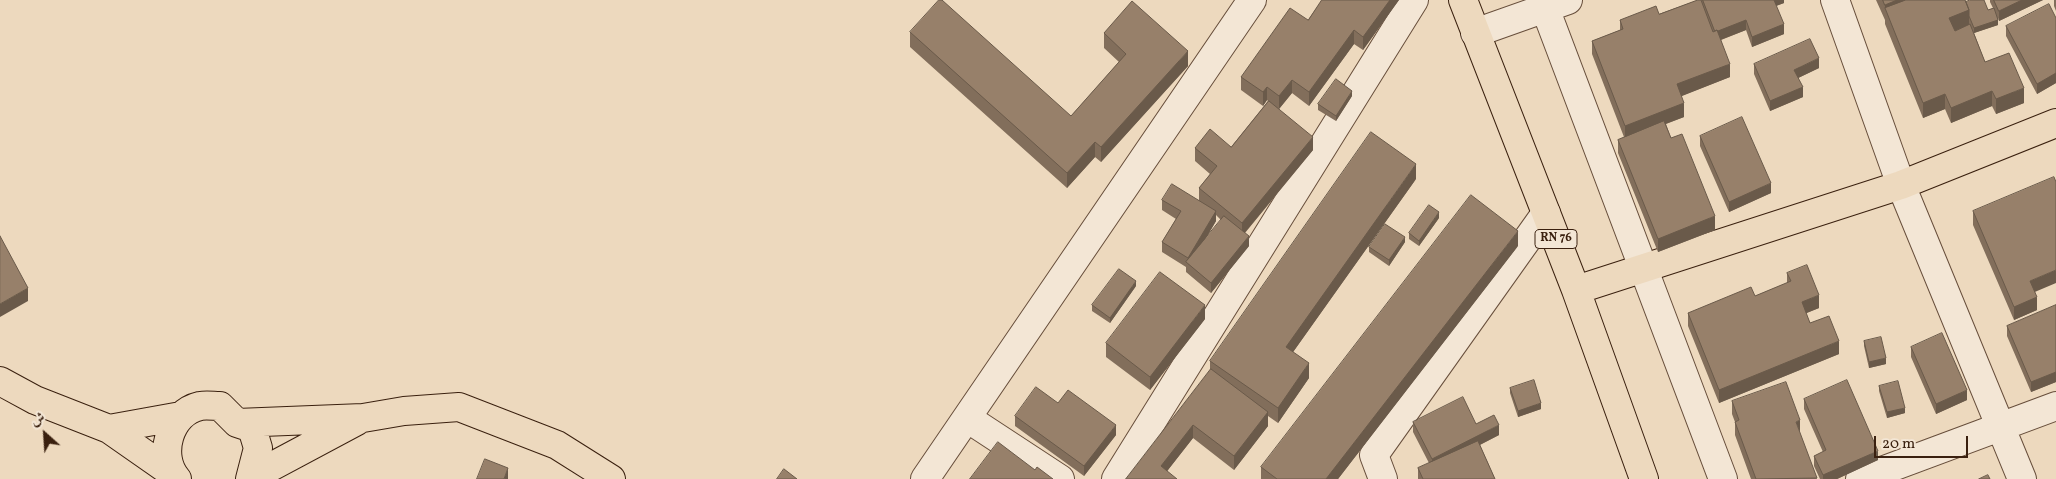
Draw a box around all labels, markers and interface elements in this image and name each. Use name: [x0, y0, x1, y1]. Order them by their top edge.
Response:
road number: RN 76: [1535, 230, 1577, 248]
text: ش: [28, 408, 49, 432]
north arrow: [20, 409, 70, 459]
scale bar: [1876, 426, 1970, 458]
text: 20 m: [1882, 434, 1915, 455]

